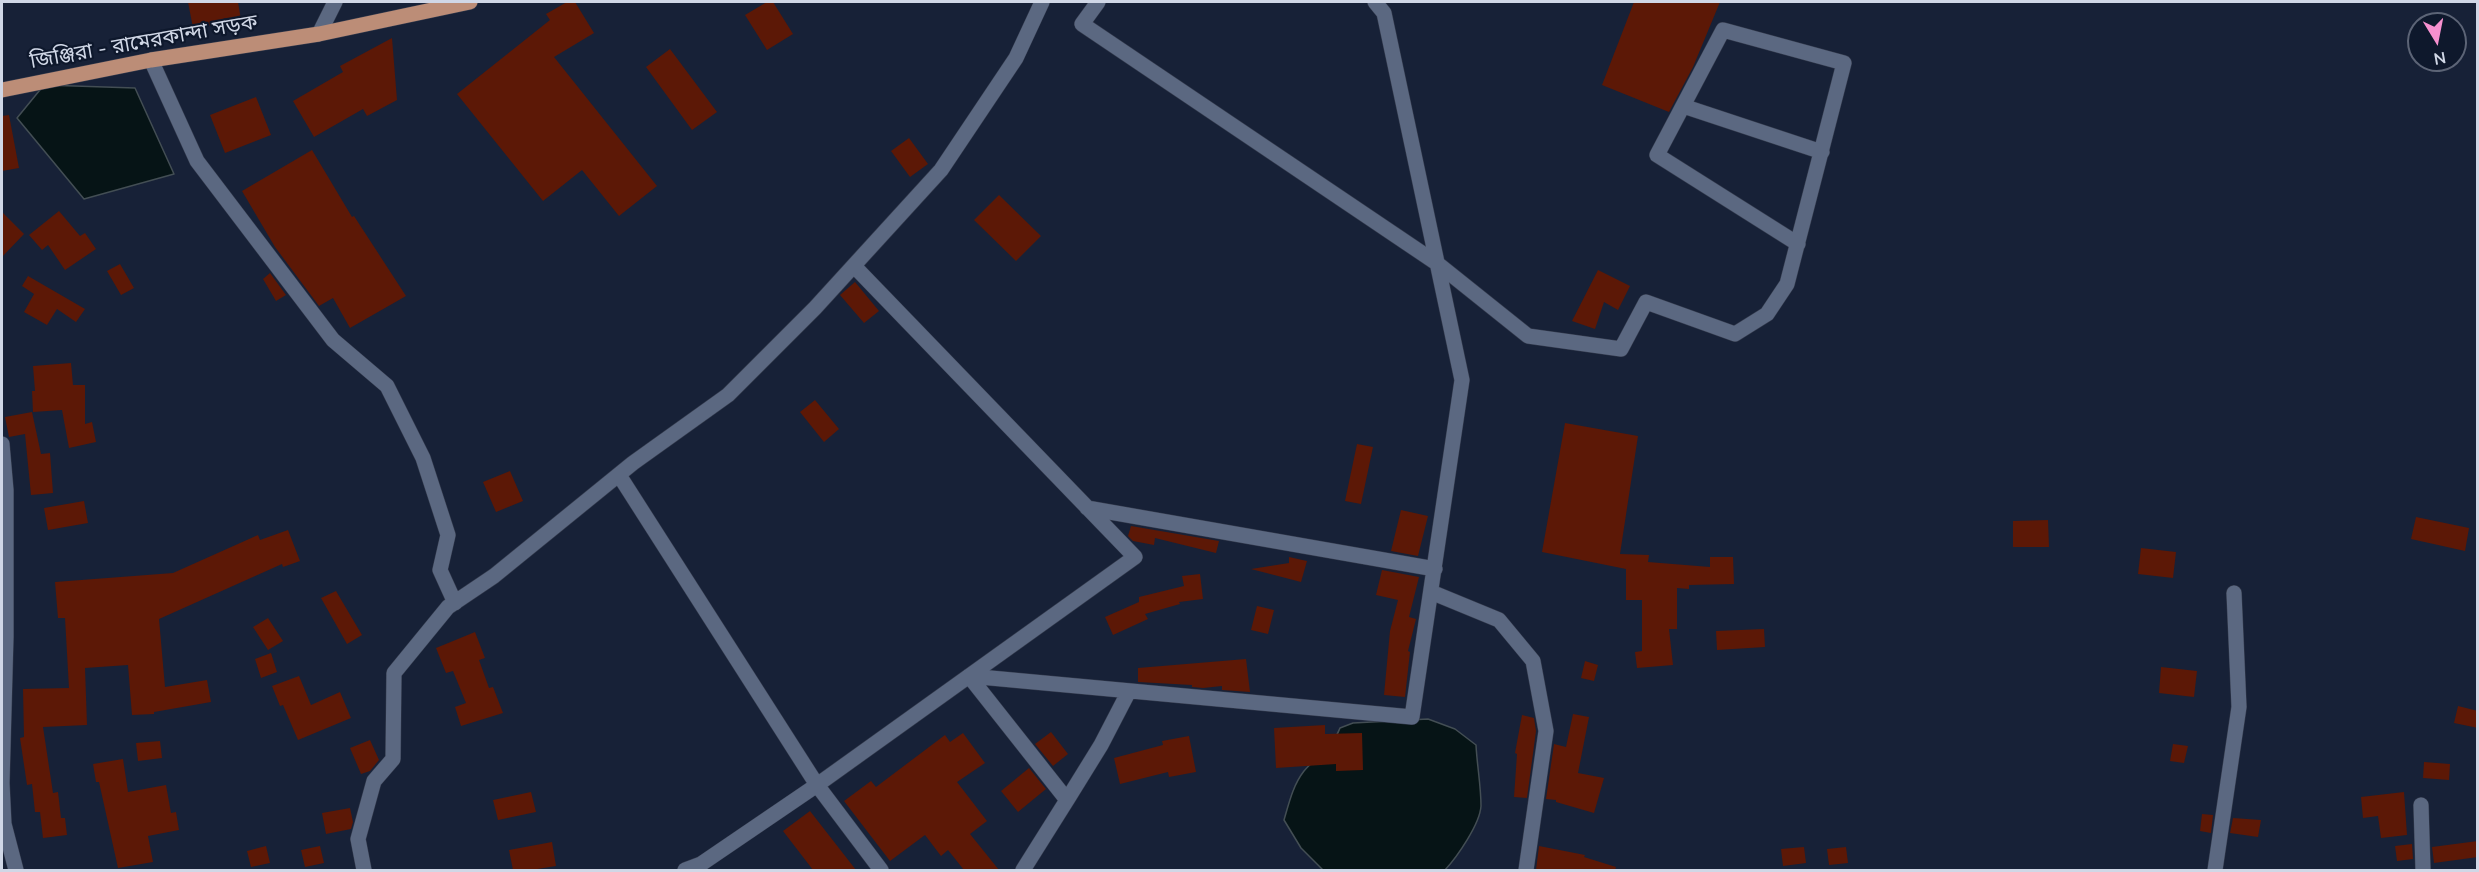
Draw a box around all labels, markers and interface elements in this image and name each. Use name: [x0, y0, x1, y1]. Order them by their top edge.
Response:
street label: জিঞ্জিরা - রামেরকান্দা সড়ক: [28, 11, 260, 75]
north arrow: [2407, 12, 2467, 72]
text: N: [2432, 46, 2448, 70]

